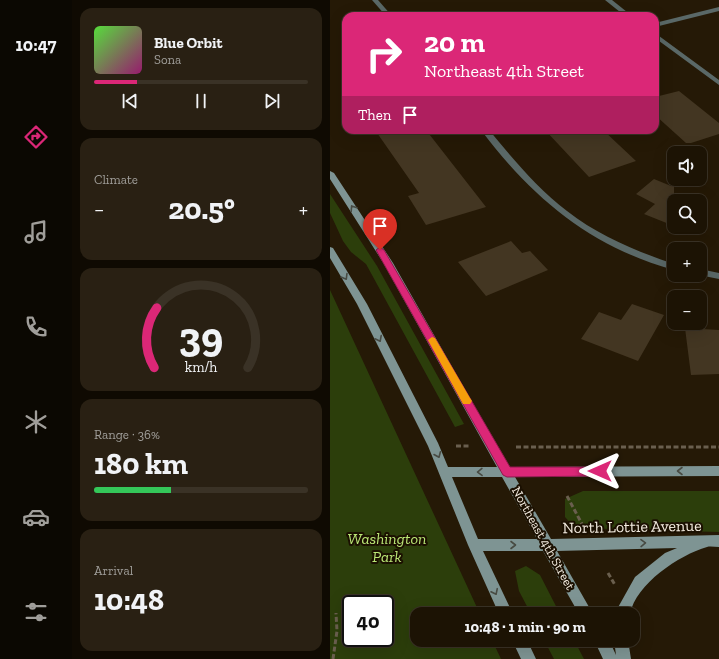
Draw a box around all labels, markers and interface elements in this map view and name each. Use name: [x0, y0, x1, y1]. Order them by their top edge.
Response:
text: 20 m: [424, 26, 485, 59]
icon: right: [358, 28, 410, 80]
text: 10:47: [16, 34, 56, 56]
text: Blue Orbit: [154, 34, 222, 52]
text: Sona: [154, 52, 181, 67]
text: Northeast 4th Street: [424, 60, 584, 82]
icon: previous: [119, 90, 141, 112]
icon: pause: [190, 90, 212, 112]
icon: next: [261, 90, 283, 112]
icon: arrive: [399, 104, 421, 126]
text: Then: [358, 106, 391, 124]
icon: directions: [22, 123, 50, 151]
map controls: [667, 146, 707, 330]
button: sound: [667, 146, 707, 186]
text: Climate: [94, 172, 138, 187]
text: 20.5°: [168, 191, 235, 227]
button: search: [667, 194, 707, 234]
text: −: [94, 196, 104, 223]
text: +: [299, 196, 308, 223]
one-way arrow: [350, 205, 358, 212]
pin: [363, 209, 397, 250]
icon: arrive: [369, 215, 391, 237]
icon: music: [22, 218, 50, 246]
button: +: [667, 242, 707, 282]
one-way arrow: [341, 273, 348, 280]
button: −: [667, 290, 707, 330]
text: 39: [179, 311, 223, 361]
icon: phone: [22, 313, 50, 341]
one-way arrow: [374, 334, 382, 342]
text: km/h: [185, 358, 217, 375]
icon: climate: [22, 408, 50, 436]
text: Range · 36%: [94, 427, 160, 442]
text: 180 km: [94, 446, 188, 482]
position arrow: [579, 450, 621, 492]
one-way arrow: [433, 451, 441, 458]
one-way arrow: [677, 467, 683, 475]
one-way arrow: [477, 468, 483, 476]
street label: Northeast 4th Street: [509, 484, 578, 593]
icon: car: [22, 503, 50, 531]
street label: North Lottie Avenue: [562, 516, 702, 537]
park label: Washington Park: [348, 529, 426, 566]
one-way arrow: [640, 538, 646, 547]
one-way arrow: [510, 541, 516, 549]
text: Arrival: [94, 563, 133, 578]
text: 10:48: [94, 582, 164, 618]
one-way arrow: [490, 588, 498, 596]
speed limit sign: 40: [342, 595, 394, 647]
icon: filters: [22, 598, 50, 626]
text: 10:48 · 1 min · 90 m: [464, 618, 586, 636]

